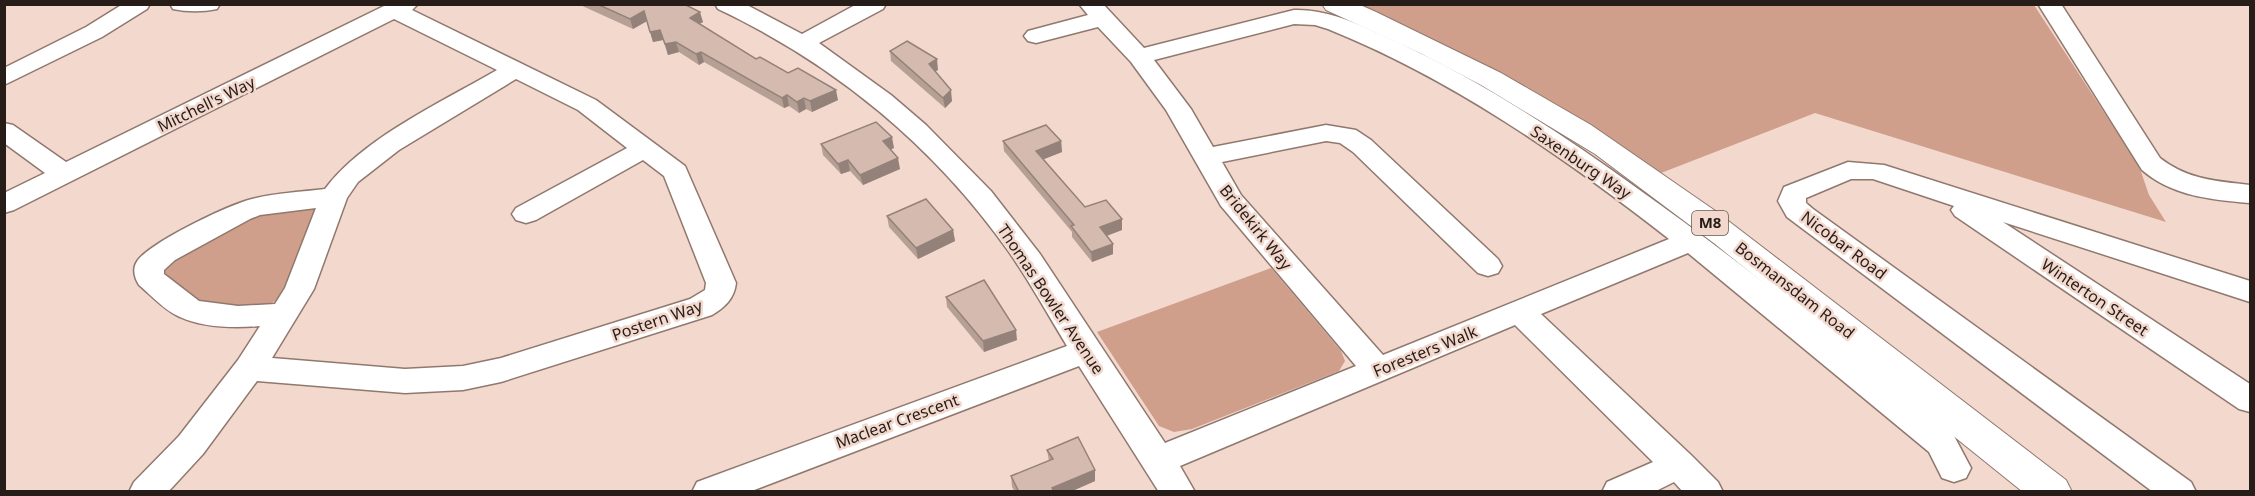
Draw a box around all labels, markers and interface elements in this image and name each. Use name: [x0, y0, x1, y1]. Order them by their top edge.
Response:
street label: Mitchell's Way: [154, 71, 259, 137]
street label: Saxenburg Way: [1526, 120, 1636, 204]
street label: Bridekirk Way: [1215, 180, 1298, 275]
street label: Nicobar Road: [1797, 206, 1891, 284]
road number: M8: [1692, 211, 1728, 235]
street label: Thomas Bowler Avenue: [992, 220, 1110, 378]
street label: Bosmansdam Road: [1731, 237, 1859, 343]
street label: Winterton Street: [2037, 253, 2153, 341]
street label: Postern Way: [609, 294, 706, 346]
street label: Foresters Walk: [1370, 320, 1481, 382]
street label: Maclear Crescent: [832, 388, 962, 453]

